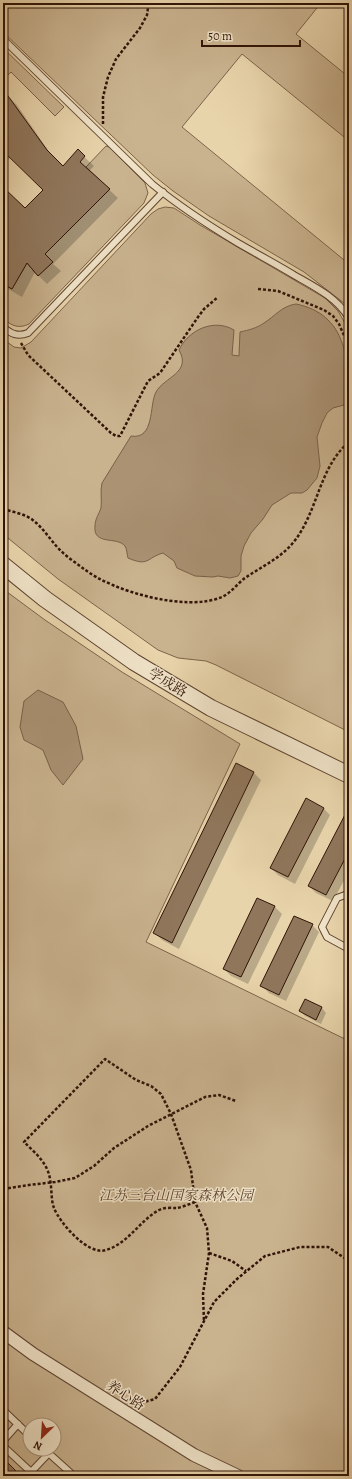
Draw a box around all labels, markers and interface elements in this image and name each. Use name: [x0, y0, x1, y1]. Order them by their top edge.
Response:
scale bar: [202, 22, 300, 48]
text: 50 m: [208, 28, 232, 44]
street label: 学成路: [145, 663, 191, 701]
park label: 江苏三台山国家森林公园: [99, 1186, 255, 1205]
street label: 养心路: [103, 1376, 149, 1415]
north arrow: [22, 1417, 62, 1457]
text: N: [31, 1437, 45, 1454]

